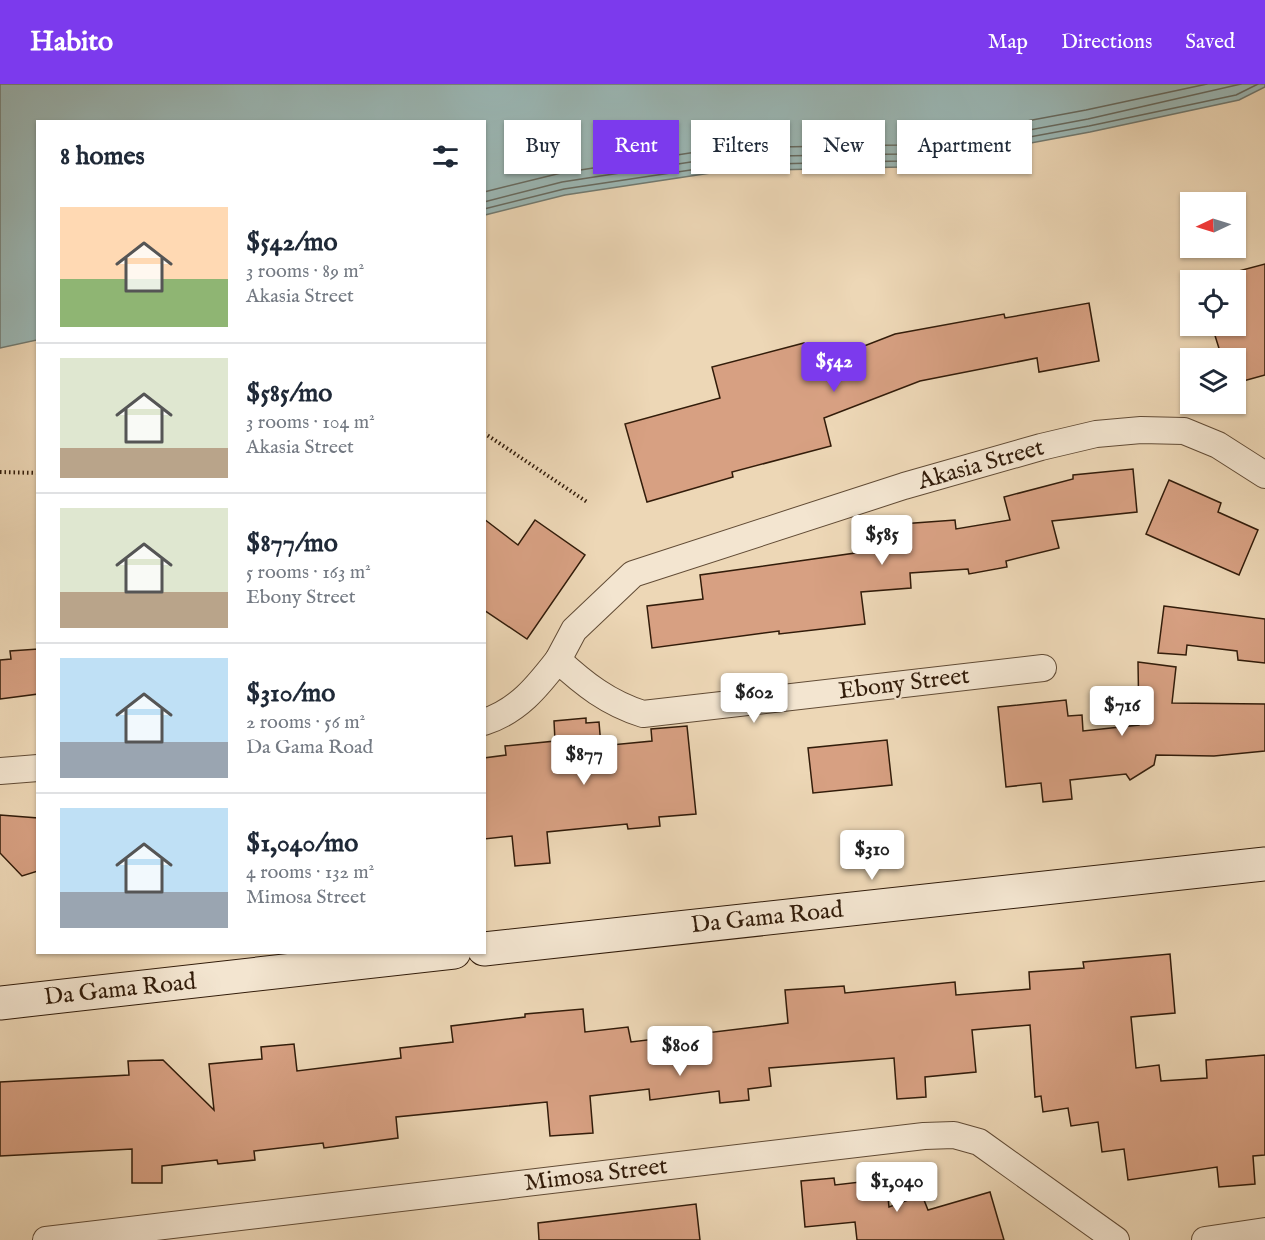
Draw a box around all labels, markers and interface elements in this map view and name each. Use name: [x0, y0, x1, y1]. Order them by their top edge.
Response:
text: Habito: [30, 25, 113, 60]
text: Map: [988, 29, 1028, 56]
text: Directions: [1061, 29, 1152, 56]
text: Saved: [1185, 29, 1235, 56]
chip: Buy: [504, 120, 581, 174]
chip: Rent: [593, 120, 679, 174]
chip: Filters: [691, 120, 790, 174]
chip: New: [802, 120, 885, 174]
chip: Apartment: [897, 120, 1032, 174]
text: 8 homes: [60, 140, 145, 173]
icon: filters: [429, 140, 462, 173]
north arrow: [1180, 192, 1246, 258]
map controls: [1180, 192, 1246, 414]
text: $542/mo: [246, 226, 338, 259]
icon: home: [108, 231, 180, 303]
text: 3 rooms · 89 m²: [246, 259, 364, 284]
button: locate: [1180, 270, 1246, 336]
text: Akasia Street: [246, 284, 354, 309]
pin: $542: [798, 342, 870, 393]
button: layers: [1180, 348, 1246, 414]
text: $542: [815, 349, 853, 374]
text: $585/mo: [246, 377, 332, 410]
icon: home: [108, 382, 180, 454]
text: 3 rooms · 104 m²: [246, 410, 375, 435]
street label: Akasia Street: [914, 432, 1048, 498]
text: Akasia Street: [246, 435, 354, 460]
pin: $585: [846, 515, 918, 566]
text: $585: [865, 522, 899, 547]
text: $877/mo: [246, 527, 338, 560]
icon: home: [108, 532, 180, 604]
text: 5 rooms · 163 m²: [246, 560, 371, 585]
text: Ebony Street: [246, 585, 356, 610]
street label: Ebony Street: [837, 661, 971, 707]
pin: $602: [718, 673, 790, 724]
text: $310/mo: [246, 677, 335, 710]
text: $602: [735, 680, 773, 705]
icon: home: [108, 682, 180, 754]
pin: $716: [1086, 686, 1158, 737]
text: $716: [1104, 693, 1140, 718]
text: 2 rooms · 56 m²: [246, 710, 365, 735]
text: Da Gama Road: [246, 735, 373, 760]
pin: $877: [548, 735, 620, 786]
text: $877: [565, 742, 603, 767]
text: $1,040/mo: [246, 827, 358, 860]
pin: $310: [836, 830, 908, 881]
icon: home: [108, 832, 180, 904]
text: $310: [854, 837, 890, 862]
text: 4 rooms · 132 m²: [246, 860, 374, 885]
text: Mimosa Street: [246, 885, 366, 910]
street label: Da Gama Road: [689, 895, 845, 941]
street label: Da Gama Road: [42, 967, 198, 1013]
pin: $806: [644, 1026, 716, 1077]
text: $806: [661, 1033, 699, 1058]
street label: Mimosa Street: [523, 1151, 669, 1199]
pin: $1,040: [848, 1162, 946, 1213]
text: $1,040: [870, 1169, 924, 1194]

